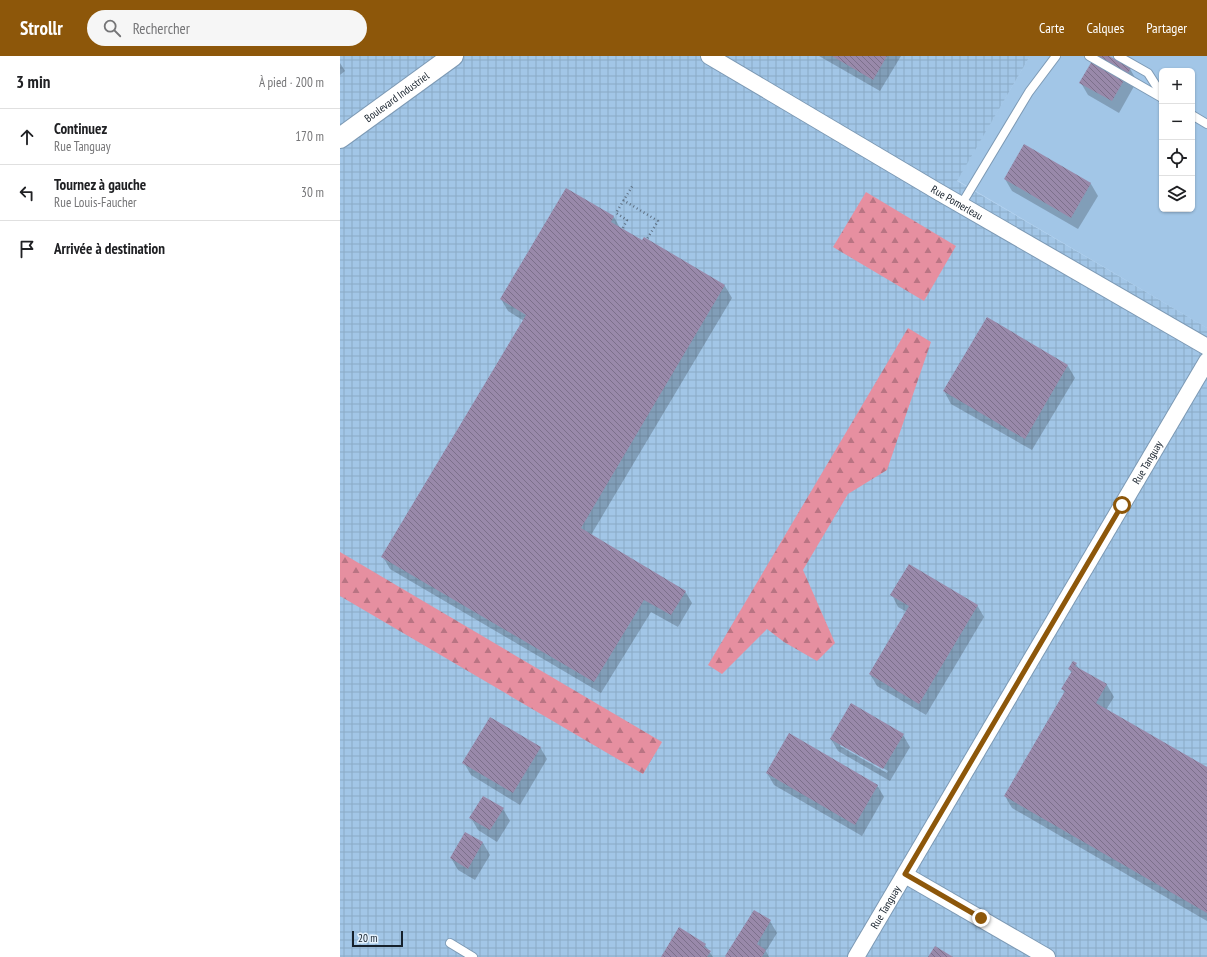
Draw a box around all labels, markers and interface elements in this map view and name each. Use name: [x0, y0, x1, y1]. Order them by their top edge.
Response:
search box: [87, 10, 367, 46]
text: Strollr: [20, 16, 63, 40]
icon: search: [101, 17, 123, 39]
text: Rechercher: [133, 19, 190, 38]
text: Carte: [1039, 19, 1064, 37]
text: Calques: [1086, 19, 1124, 37]
text: Partager: [1146, 19, 1187, 37]
street label: Boulevard Industriel: [361, 68, 432, 125]
map controls: [1159, 68, 1195, 212]
button: +: [1159, 68, 1195, 104]
text: 3 min: [16, 71, 50, 93]
text: À pied · 200 m: [259, 74, 324, 91]
button: −: [1159, 104, 1195, 140]
text: Continuez: [54, 119, 107, 138]
icon: ahead: [16, 126, 38, 148]
text: 170 m: [295, 128, 324, 145]
text: Rue Tanguay: [54, 138, 111, 155]
button: locate: [1159, 140, 1195, 176]
text: Tournez à gauche: [54, 175, 146, 194]
button: layers: [1159, 176, 1195, 212]
icon: left: [16, 182, 38, 204]
street label: Rue Pomerleau: [929, 182, 985, 223]
text: 30 m: [301, 184, 324, 201]
text: Rue Louis-Faucher: [54, 194, 137, 211]
icon: arrive: [16, 238, 38, 260]
text: Arrivée à destination: [54, 239, 165, 258]
street label: Rue Tanguay: [1129, 437, 1166, 487]
route start: [1113, 496, 1131, 514]
street label: Rue Tanguay: [867, 882, 904, 931]
route end: [972, 909, 990, 927]
scale bar: [352, 929, 403, 948]
text: 20 m: [358, 931, 377, 945]

